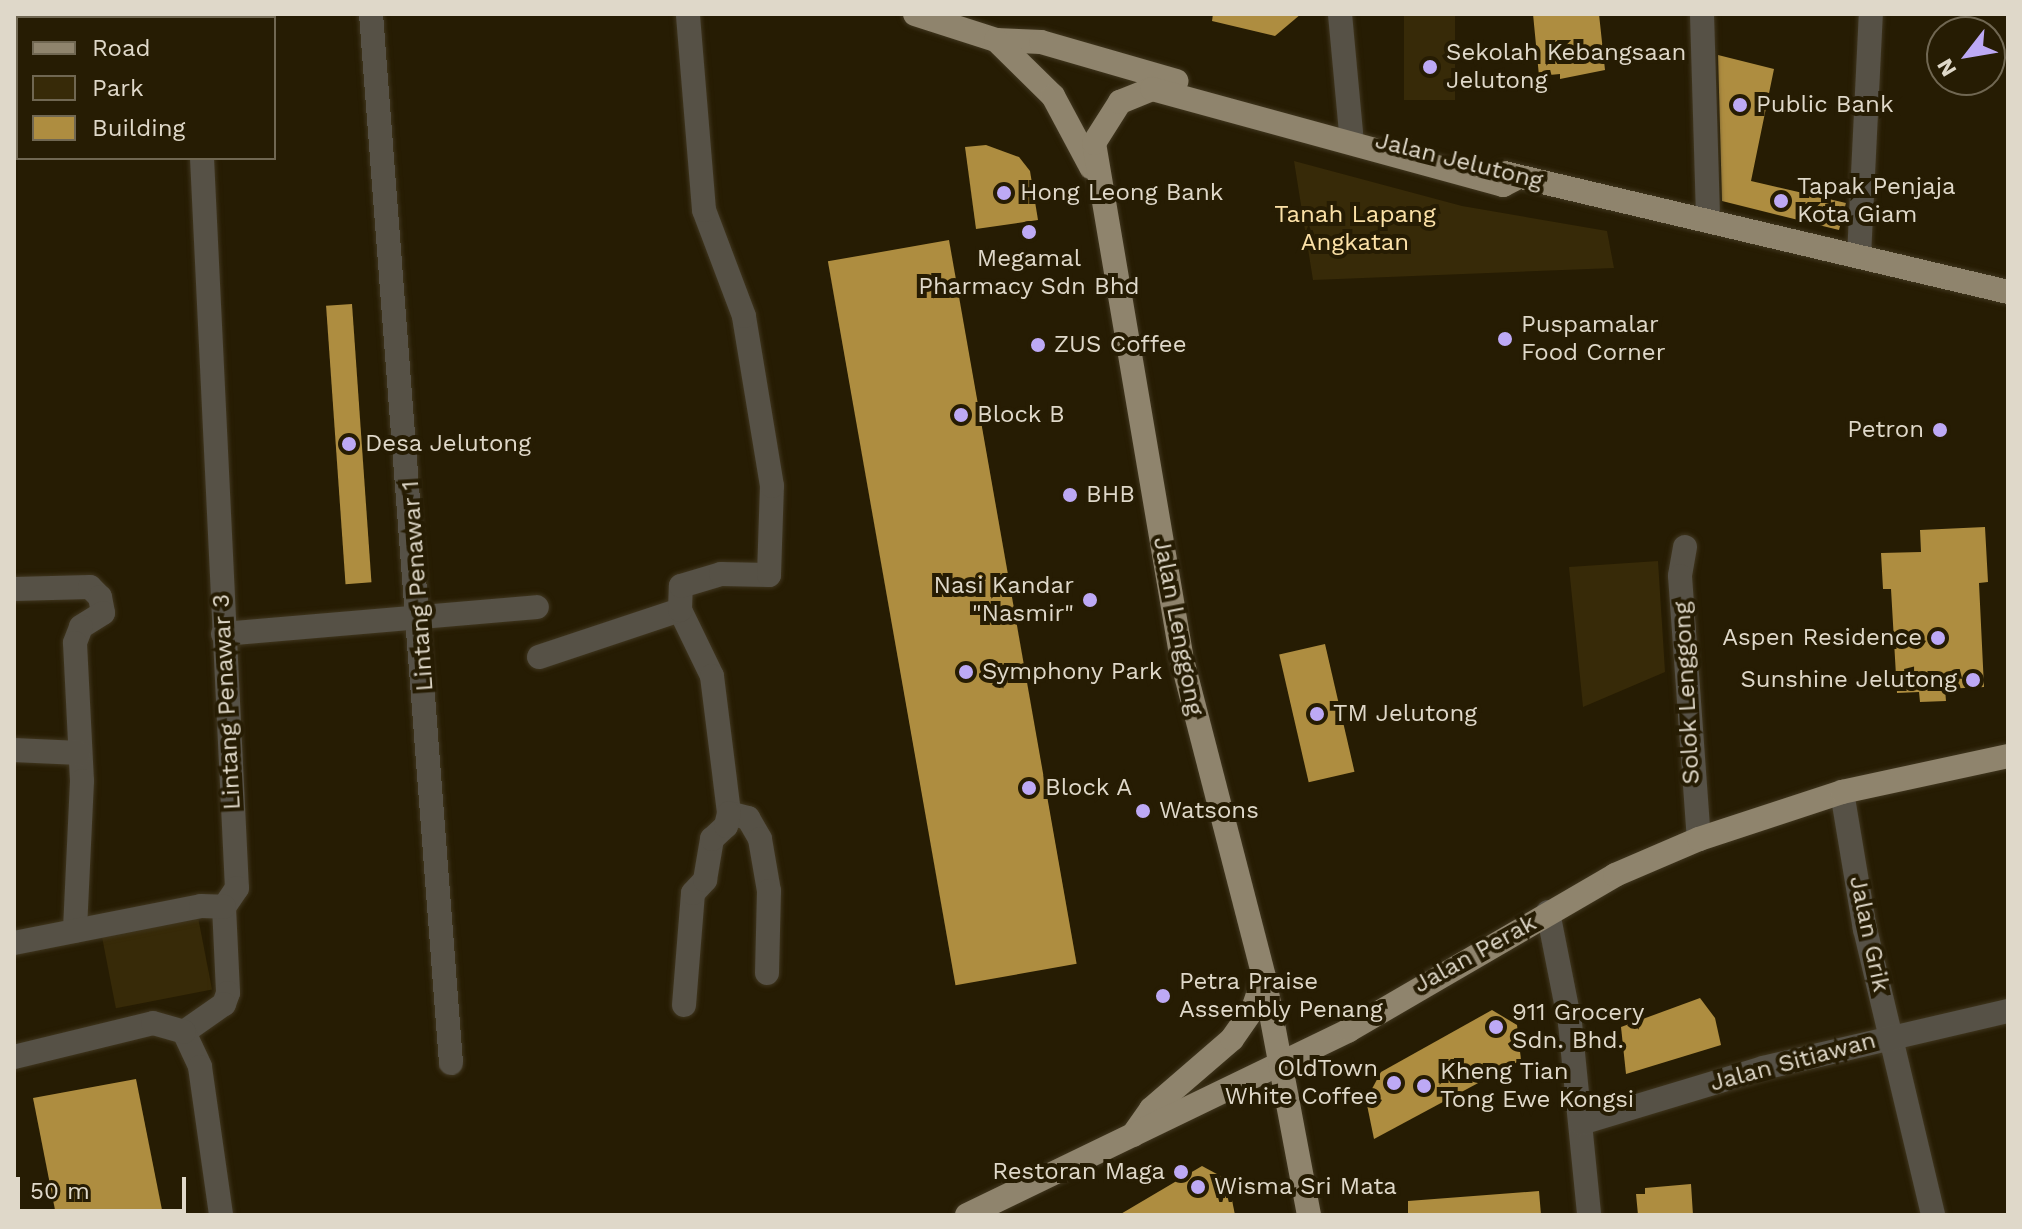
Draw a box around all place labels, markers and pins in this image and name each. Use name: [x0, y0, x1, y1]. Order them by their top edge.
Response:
place label: Sekolah Kebangsaan Jelutong: [1446, 39, 1686, 95]
marker: Sekolah Kebangsaan Jelutong: [1421, 58, 1439, 76]
place label: Public Bank: [1756, 91, 1894, 119]
marker: Public Bank: [1731, 96, 1749, 114]
place label: Tapak Penjaja Kota Giam: [1797, 173, 1956, 229]
place label: Hong Leong Bank: [1020, 179, 1223, 207]
marker: Hong Leong Bank: [995, 184, 1013, 202]
marker: Tapak Penjaja Kota Giam: [1772, 192, 1790, 210]
marker: Megamal Pharmacy Sdn Bhd: [1020, 223, 1038, 241]
place label: Megamal Pharmacy Sdn Bhd: [918, 245, 1140, 301]
place label: Puspamalar Food Corner: [1521, 311, 1666, 367]
marker: Puspamalar Food Corner: [1496, 330, 1514, 348]
place label: ZUS Coffee: [1054, 331, 1187, 359]
marker: ZUS Coffee: [1029, 336, 1047, 354]
place label: Block B: [977, 401, 1065, 429]
marker: Block B: [952, 406, 970, 424]
place label: Petron: [1847, 416, 1924, 444]
marker: Petron: [1931, 421, 1949, 439]
place label: Desa Jelutong: [365, 430, 532, 458]
marker: Desa Jelutong: [340, 435, 358, 453]
place label: BHB: [1086, 481, 1135, 509]
marker: BHB: [1061, 486, 1079, 504]
place label: Nasi Kandar "Nasmir": [933, 572, 1074, 628]
marker: Nasi Kandar "Nasmir": [1081, 591, 1099, 609]
place label: Aspen Residence: [1722, 624, 1922, 652]
marker: Aspen Residence: [1929, 629, 1947, 647]
place label: Symphony Park: [982, 658, 1163, 686]
marker: Symphony Park: [957, 663, 975, 681]
place label: Sunshine Jelutong: [1740, 666, 1957, 694]
marker: Sunshine Jelutong: [1964, 671, 1982, 689]
place label: TM Jelutong: [1333, 700, 1478, 728]
marker: TM Jelutong: [1308, 705, 1326, 723]
place label: Block A: [1045, 774, 1133, 802]
marker: Block A: [1020, 779, 1038, 797]
place label: Watsons: [1159, 797, 1259, 825]
marker: Watsons: [1134, 802, 1152, 820]
place label: Petra Praise Assembly Penang: [1179, 968, 1383, 1024]
marker: Petra Praise Assembly Penang: [1154, 987, 1172, 1005]
place label: 911 Grocery Sdn. Bhd.: [1512, 999, 1644, 1055]
marker: 911 Grocery Sdn. Bhd.: [1487, 1018, 1505, 1036]
place label: OldTown White Coffee: [1225, 1055, 1378, 1111]
place label: Kheng Tian Tong Ewe Kongsi: [1440, 1058, 1634, 1114]
marker: OldTown White Coffee: [1385, 1074, 1403, 1092]
marker: Kheng Tian Tong Ewe Kongsi: [1415, 1077, 1433, 1095]
place label: Restoran Maga: [992, 1158, 1165, 1186]
marker: Restoran Maga: [1172, 1163, 1190, 1181]
place label: Wisma Sri Mata: [1214, 1173, 1397, 1201]
marker: Wisma Sri Mata: [1189, 1178, 1207, 1196]

